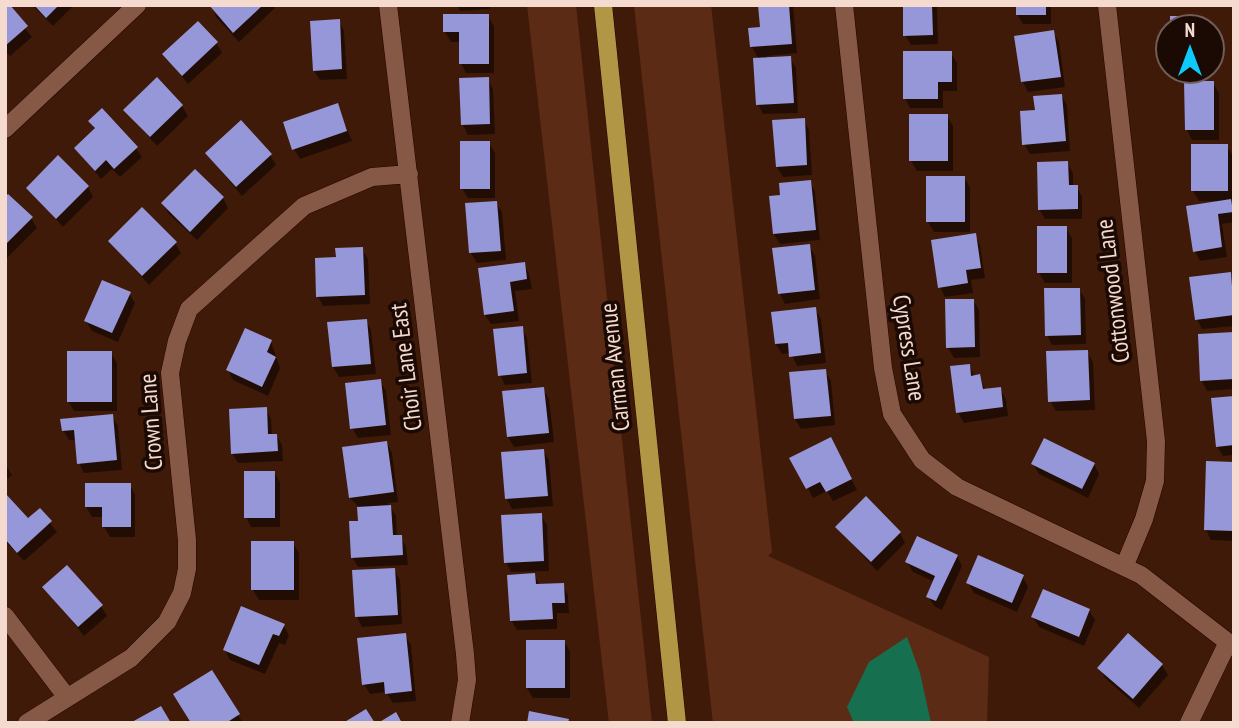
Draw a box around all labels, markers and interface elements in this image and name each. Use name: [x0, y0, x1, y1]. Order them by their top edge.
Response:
north arrow: [1155, 14, 1225, 84]
text: N: [1185, 18, 1195, 42]
street label: Cottonwood Lane: [1091, 218, 1137, 364]
street label: Cypress Lane: [885, 293, 931, 403]
street label: Choir Lane East: [385, 302, 429, 432]
street label: Carman Avenue: [595, 302, 637, 432]
street label: Crown Lane: [134, 373, 170, 471]

